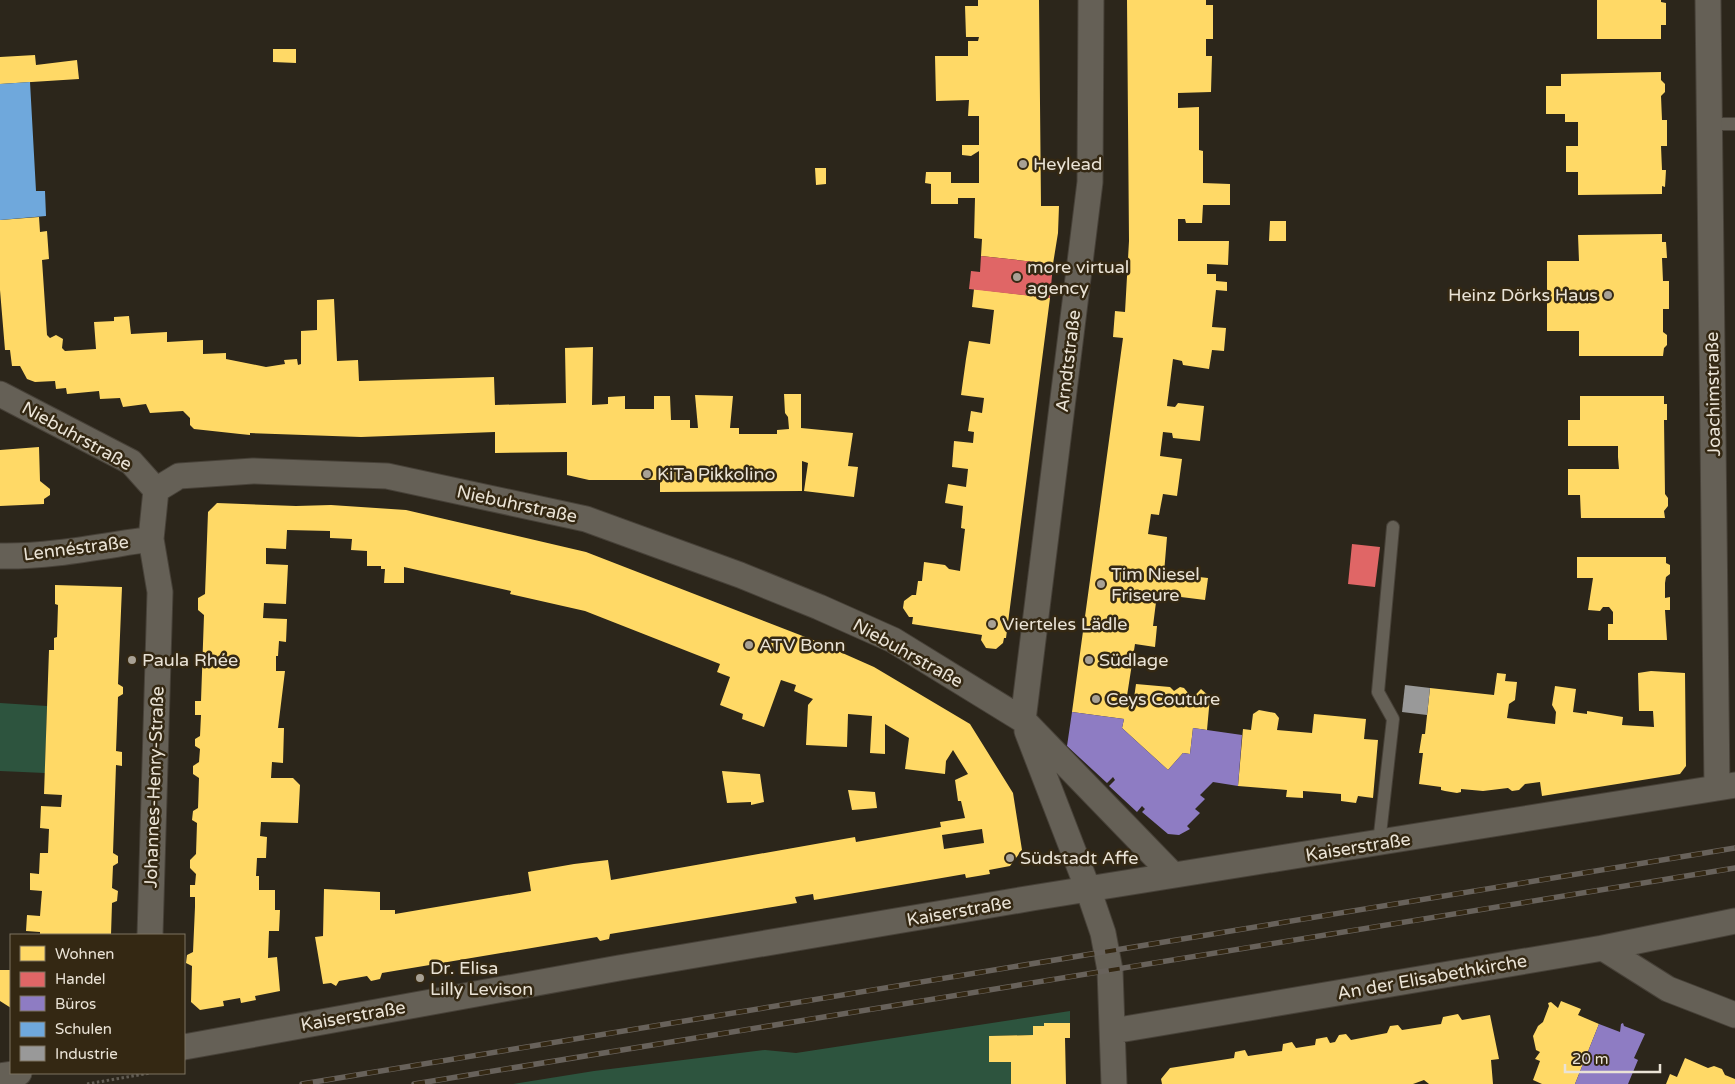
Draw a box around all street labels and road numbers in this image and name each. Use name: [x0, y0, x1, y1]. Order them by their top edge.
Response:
street label: Arndtstraße: [1051, 309, 1085, 413]
street label: Joachimstraße: [1701, 332, 1725, 456]
street label: Niebuhrstraße: [18, 397, 136, 475]
street label: Niebuhrstraße: [455, 480, 579, 528]
street label: Lennéstraße: [22, 531, 130, 565]
street label: Niebuhrstraße: [849, 614, 967, 692]
street label: Johannes-Henry-Straße: [139, 686, 169, 888]
street label: Kaiserstraße: [1304, 828, 1412, 866]
street label: Kaiserstraße: [905, 891, 1013, 931]
street label: An der Elisabethkirche: [1335, 949, 1529, 1005]
street label: Kaiserstraße: [299, 996, 407, 1036]

